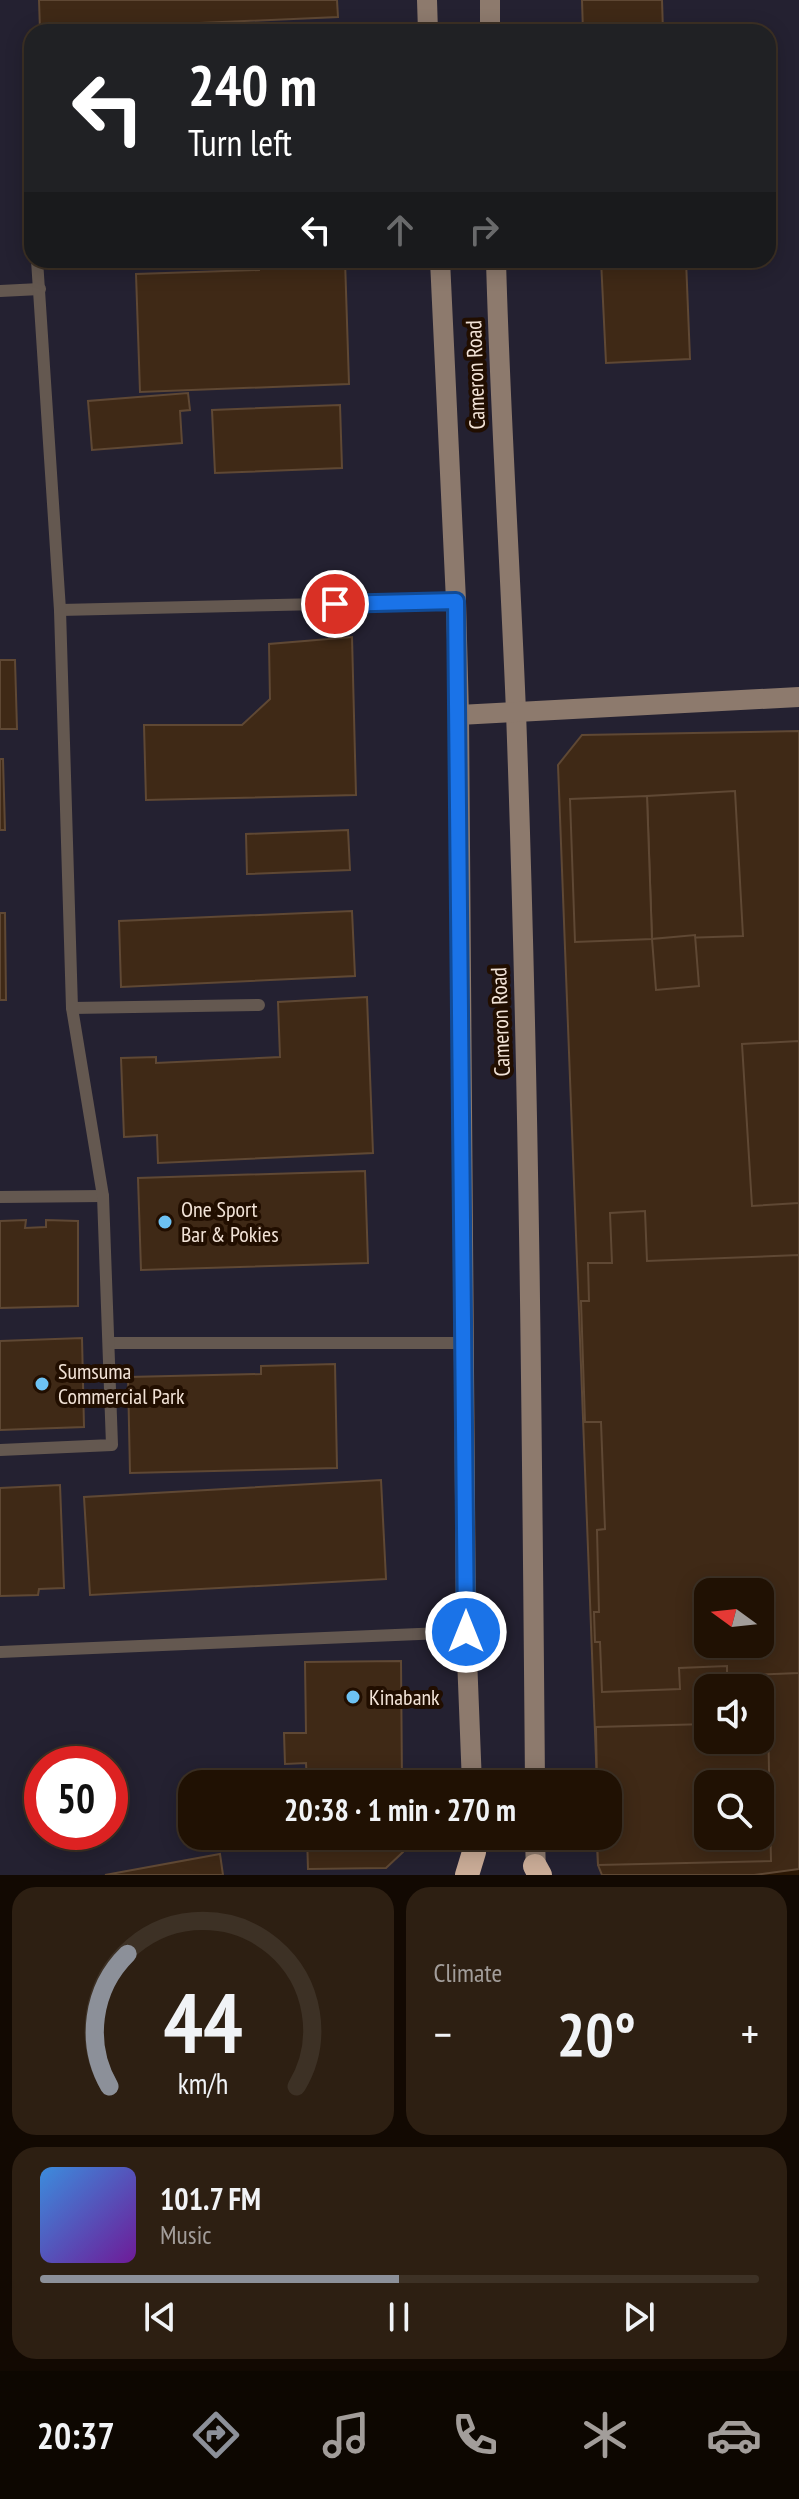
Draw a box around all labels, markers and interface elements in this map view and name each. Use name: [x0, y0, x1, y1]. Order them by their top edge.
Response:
text: 240 m: [188, 49, 317, 121]
icon: left: [56, 56, 160, 160]
text: Turn left: [188, 119, 292, 166]
icon: left: [294, 208, 338, 252]
icon: ahead: [378, 208, 422, 252]
icon: right: [462, 208, 506, 252]
street label: Cameron Road: [459, 320, 491, 430]
pin: [301, 570, 369, 638]
icon: arrive: [313, 582, 357, 626]
street label: Cameron Road: [484, 967, 516, 1077]
place label: One Sport Bar & Pokies: [181, 1195, 279, 1248]
marker: One Sport Bar & Pokies: [156, 1213, 174, 1231]
place label: Sumsuma Commercial Park: [58, 1357, 185, 1410]
marker: Sumsuma Commercial Park: [33, 1375, 51, 1393]
north arrow: [694, 1578, 774, 1658]
map controls: [694, 1578, 774, 1850]
position arrow: [424, 1590, 508, 1674]
button: sound: [694, 1674, 774, 1754]
place label: Kinabank: [369, 1683, 440, 1711]
marker: Kinabank: [344, 1688, 362, 1706]
speed limit sign: 50: [24, 1746, 128, 1850]
button: search: [694, 1770, 774, 1850]
text: 20:38 · 1 min · 270 m: [284, 1790, 516, 1829]
text: Climate: [434, 1956, 502, 1989]
text: 44: [163, 1968, 243, 2076]
text: 20°: [557, 1995, 636, 2073]
text: −: [434, 2005, 452, 2062]
text: +: [741, 2005, 759, 2062]
text: km/h: [177, 2065, 228, 2102]
text: 101.7 FM: [160, 2179, 261, 2218]
text: Music: [160, 2218, 212, 2251]
icon: previous: [138, 2295, 182, 2339]
icon: pause: [377, 2295, 421, 2339]
icon: next: [617, 2295, 661, 2339]
icon: directions: [188, 2407, 244, 2463]
icon: music: [318, 2407, 374, 2463]
icon: phone: [447, 2407, 503, 2463]
icon: climate: [577, 2407, 633, 2463]
icon: car: [706, 2407, 762, 2463]
text: 20:37: [37, 2412, 115, 2459]

